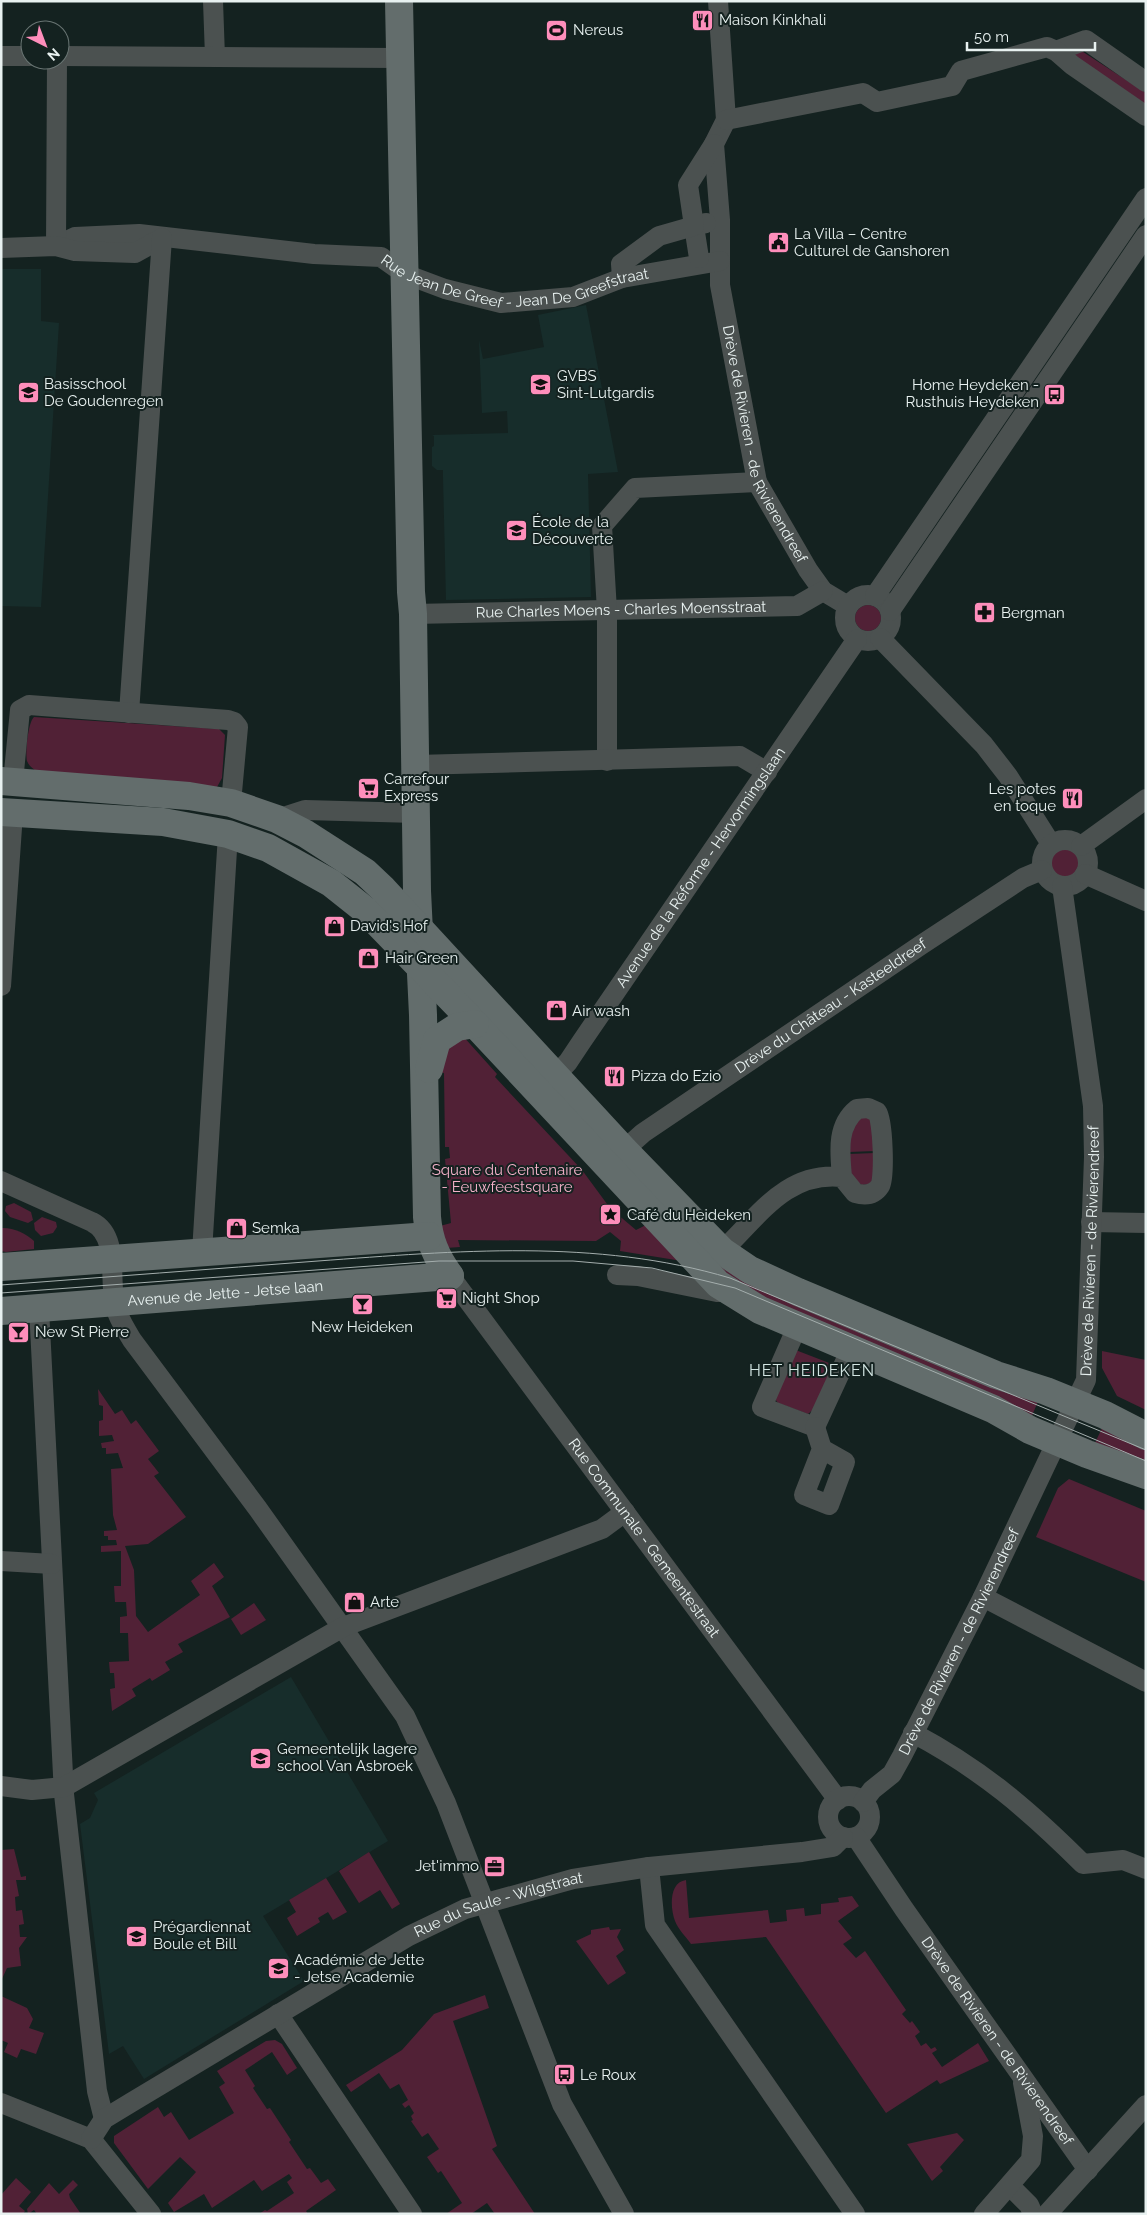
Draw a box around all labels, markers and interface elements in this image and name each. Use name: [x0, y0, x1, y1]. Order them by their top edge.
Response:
restaurant icon: Maison Kinkhali: [691, 8, 715, 32]
place label: Maison Kinkhali: [719, 11, 826, 29]
sports icon: Nereus: [545, 18, 569, 42]
north arrow: [20, 20, 70, 70]
scale bar: [967, 20, 1094, 52]
place label: Nereus: [573, 21, 623, 39]
text: 50 m: [974, 28, 1009, 46]
text: N: [44, 45, 63, 64]
place label: La Villa – Centre Culturel de Ganshoren: [794, 225, 950, 260]
public building icon: La Villa – Centre Culturel de Ganshoren: [766, 231, 790, 255]
street label: Rue Jean De Greef - Jean De Greefstraat: [377, 251, 650, 312]
street label: Drève de Rivieren - de Rivierendreef: [719, 324, 811, 567]
place label: GVBS Sint-Lutgardis: [557, 367, 654, 402]
school or university icon: GVBS Sint-Lutgardis: [529, 373, 553, 397]
place label: Basisschool De Goudenregen: [44, 375, 163, 410]
place label: Home Heydeken - Rusthuis Heydeken: [906, 376, 1039, 411]
school or university icon: Basisschool De Goudenregen: [16, 381, 40, 405]
bus stop icon: Home Heydeken - Rusthuis Heydeken: [1043, 382, 1067, 406]
place label: École de la Découverte: [532, 513, 613, 548]
school or university icon: École de la Découverte: [504, 519, 528, 543]
street label: Rue Charles Moens - Charles Moensstraat: [475, 598, 766, 622]
pharmacy icon: Bergman: [973, 601, 997, 625]
place label: Bergman: [1001, 604, 1065, 622]
street label: Avenue de la Réforme - Hervormingslaan: [612, 744, 789, 991]
place label: Carrefour Express: [384, 770, 450, 805]
supermarket icon: Carrefour Express: [356, 776, 380, 800]
place label: Les potes en toque: [989, 780, 1056, 815]
restaurant icon: Les potes en toque: [1060, 786, 1084, 810]
shop icon: David's Hof: [322, 914, 346, 938]
place label: David's Hof: [350, 917, 429, 935]
street label: Drève du Château - Kasteeldreef: [731, 934, 931, 1077]
shop icon: Hair Green: [357, 946, 381, 970]
place label: Hair Green: [385, 949, 458, 967]
shop icon: Air wash: [544, 999, 568, 1023]
place label: Air wash: [572, 1002, 630, 1020]
restaurant icon: Pizza do Ezio: [603, 1064, 627, 1088]
place label: Pizza do Ezio: [631, 1067, 721, 1085]
street label: Drève de Rivieren - de Rivierendreef: [1077, 1124, 1103, 1377]
park label: Square du Centenaire - Eeuwfeestsquare: [432, 1161, 583, 1196]
place icon: Café du Heideken: [599, 1203, 623, 1227]
place label: Café du Heideken: [627, 1206, 751, 1224]
shop icon: Semka: [224, 1216, 248, 1240]
place label: Semka: [252, 1219, 300, 1237]
street label: Avenue de Jette - Jetse laan: [127, 1277, 324, 1310]
supermarket icon: Night Shop: [434, 1286, 458, 1310]
place label: Night Shop: [462, 1289, 540, 1307]
bar icon: New Heideken: [350, 1292, 374, 1316]
place label: New Heideken: [311, 1318, 413, 1336]
bar icon: New St Pierre: [7, 1320, 31, 1344]
place label: New St Pierre: [35, 1323, 129, 1341]
district label: HET HEIDEKEN: [749, 1361, 875, 1380]
street label: Rue Communale - Gemeentestraat: [564, 1435, 724, 1641]
street label: Drève de Rivieren - de Rivierendreef: [895, 1525, 1024, 1758]
shop icon: Arte: [342, 1590, 366, 1614]
place label: Arte: [370, 1593, 399, 1611]
place label: Gemeentelijk lagere school Van Asbroek: [277, 1740, 417, 1775]
school or university icon: Gemeentelijk lagere school Van Asbroek: [249, 1746, 273, 1770]
office icon: Jet'immo: [483, 1854, 507, 1878]
place label: Jet'immo: [415, 1857, 479, 1875]
street label: Rue du Saule - Wilgstraat: [411, 1869, 584, 1941]
place label: Prégardiennat Boule et Bill: [153, 1918, 251, 1953]
school or university icon: Prégardiennat Boule et Bill: [125, 1924, 149, 1948]
street label: Drève de Rivieren - de Rivierendreef: [917, 1933, 1077, 2150]
place label: Académie de Jette - Jetse Academie: [294, 1951, 424, 1986]
school or university icon: Académie de Jette - Jetse Academie: [266, 1957, 290, 1981]
bus stop icon: Le Roux: [552, 2063, 576, 2087]
place label: Le Roux: [580, 2066, 637, 2084]

